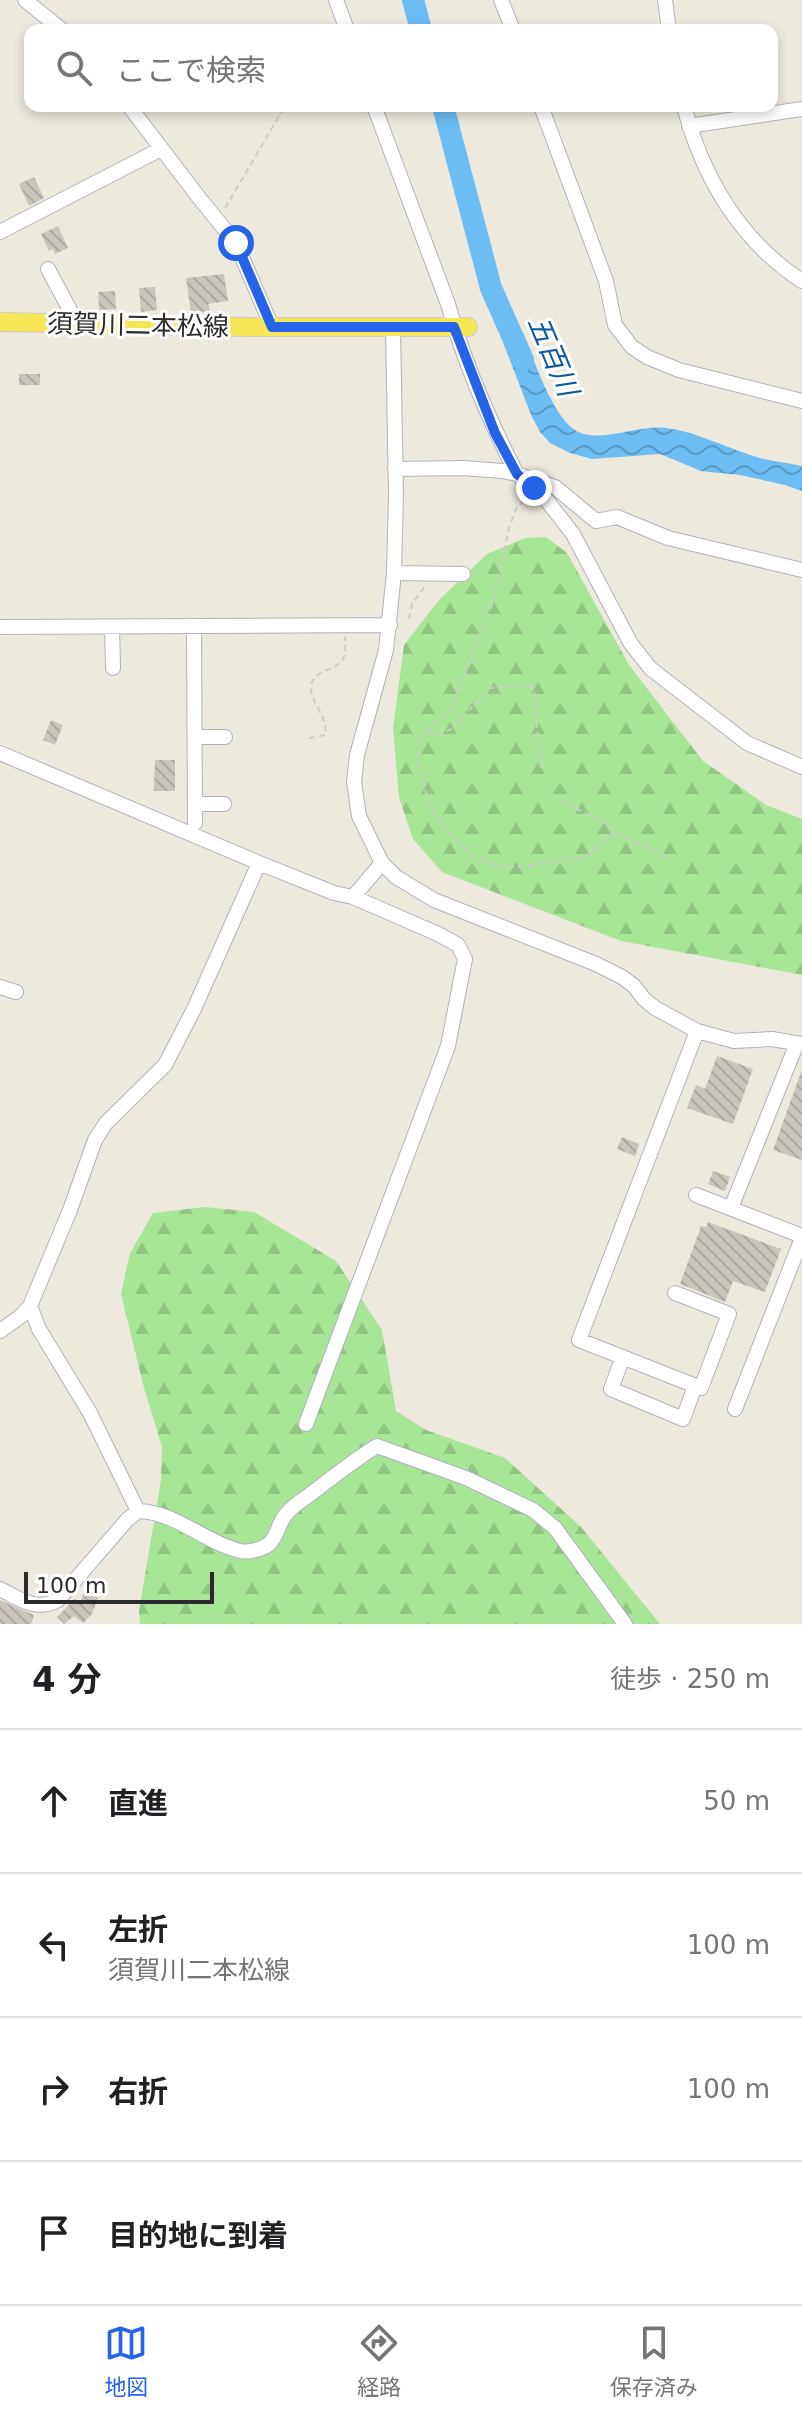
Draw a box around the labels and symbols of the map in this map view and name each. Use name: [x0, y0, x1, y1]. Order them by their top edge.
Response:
route start: [218, 225, 254, 261]
street label: 須賀川二本松線: [47, 308, 229, 342]
water label: 五百川: [521, 311, 586, 404]
route end: [516, 470, 552, 506]
scale bar: [24, 1568, 214, 1604]

